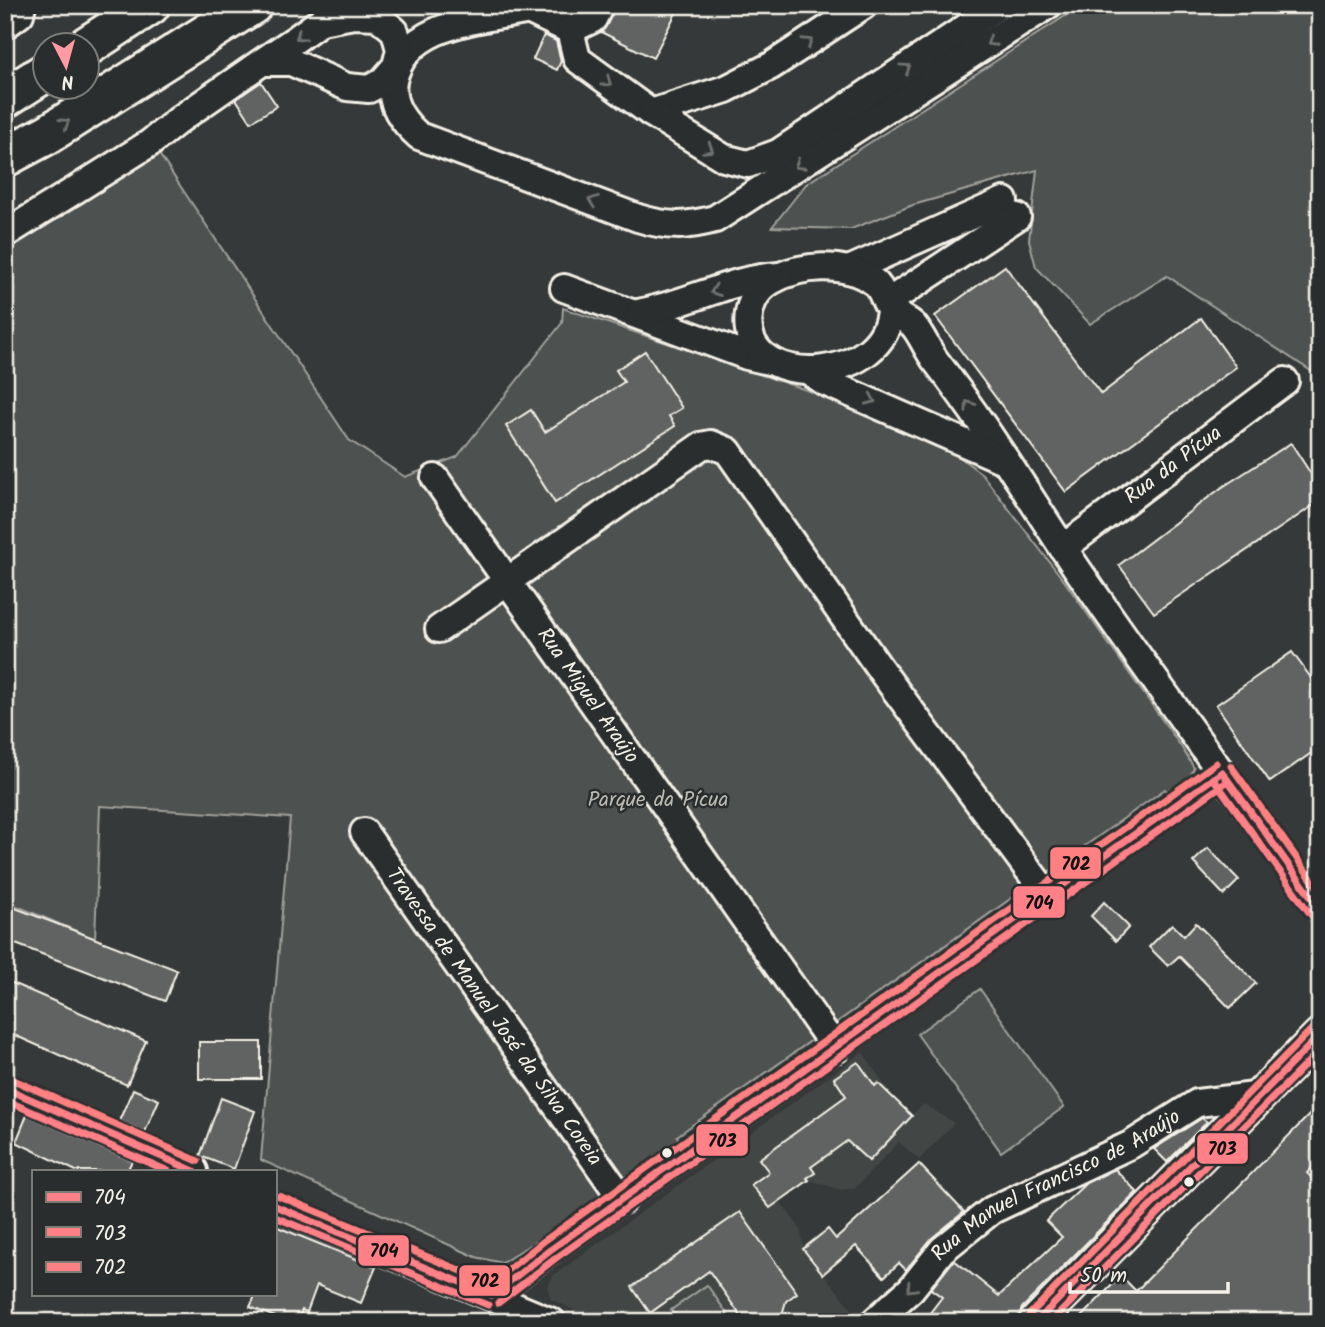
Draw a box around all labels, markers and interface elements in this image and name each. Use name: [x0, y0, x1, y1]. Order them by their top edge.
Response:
one-way arrow: [295, 28, 308, 40]
north arrow: [32, 32, 102, 102]
one-way arrow: [985, 34, 998, 47]
one-way arrow: [800, 37, 813, 50]
one-way arrow: [898, 63, 911, 76]
text: N: [60, 65, 75, 96]
one-way arrow: [599, 73, 612, 86]
one-way arrow: [57, 119, 70, 132]
one-way arrow: [701, 140, 714, 153]
one-way arrow: [794, 156, 807, 169]
one-way arrow: [587, 195, 599, 209]
one-way arrow: [710, 283, 722, 297]
one-way arrow: [863, 392, 876, 406]
one-way arrow: [965, 400, 977, 413]
street label: Rua da Pícua: [1117, 417, 1229, 513]
street label: Rua Miguel Araújo: [528, 621, 647, 771]
park label: Parque da Pícua: [588, 784, 728, 817]
line badge: 702: [1049, 846, 1102, 880]
text: 702: [1061, 850, 1091, 880]
street label: Travessa de Manuel José da Silva Coreia: [377, 861, 611, 1173]
line badge: 704: [1012, 885, 1066, 919]
text: 704: [1024, 889, 1054, 919]
street label: Rua Manuel Francisco de Araújo: [923, 1101, 1187, 1268]
line badge: 703: [695, 1123, 749, 1157]
text: 703: [707, 1127, 737, 1157]
line badge: 703: [1196, 1132, 1249, 1165]
text: 703: [1207, 1135, 1237, 1165]
unlabelled marker: [660, 1146, 674, 1160]
legend: [32, 1170, 276, 1296]
unlabelled marker: [1182, 1175, 1196, 1189]
text: 704: [94, 1182, 126, 1215]
text: 703: [94, 1218, 126, 1251]
line badge: 704: [357, 1234, 410, 1267]
text: 704: [369, 1237, 399, 1267]
scale bar: [1070, 1250, 1227, 1294]
text: 702: [94, 1252, 126, 1285]
text: 50 m: [1080, 1260, 1127, 1293]
line badge: 702: [458, 1264, 511, 1297]
text: 702: [470, 1267, 500, 1297]
one-way arrow: [906, 1280, 919, 1293]

